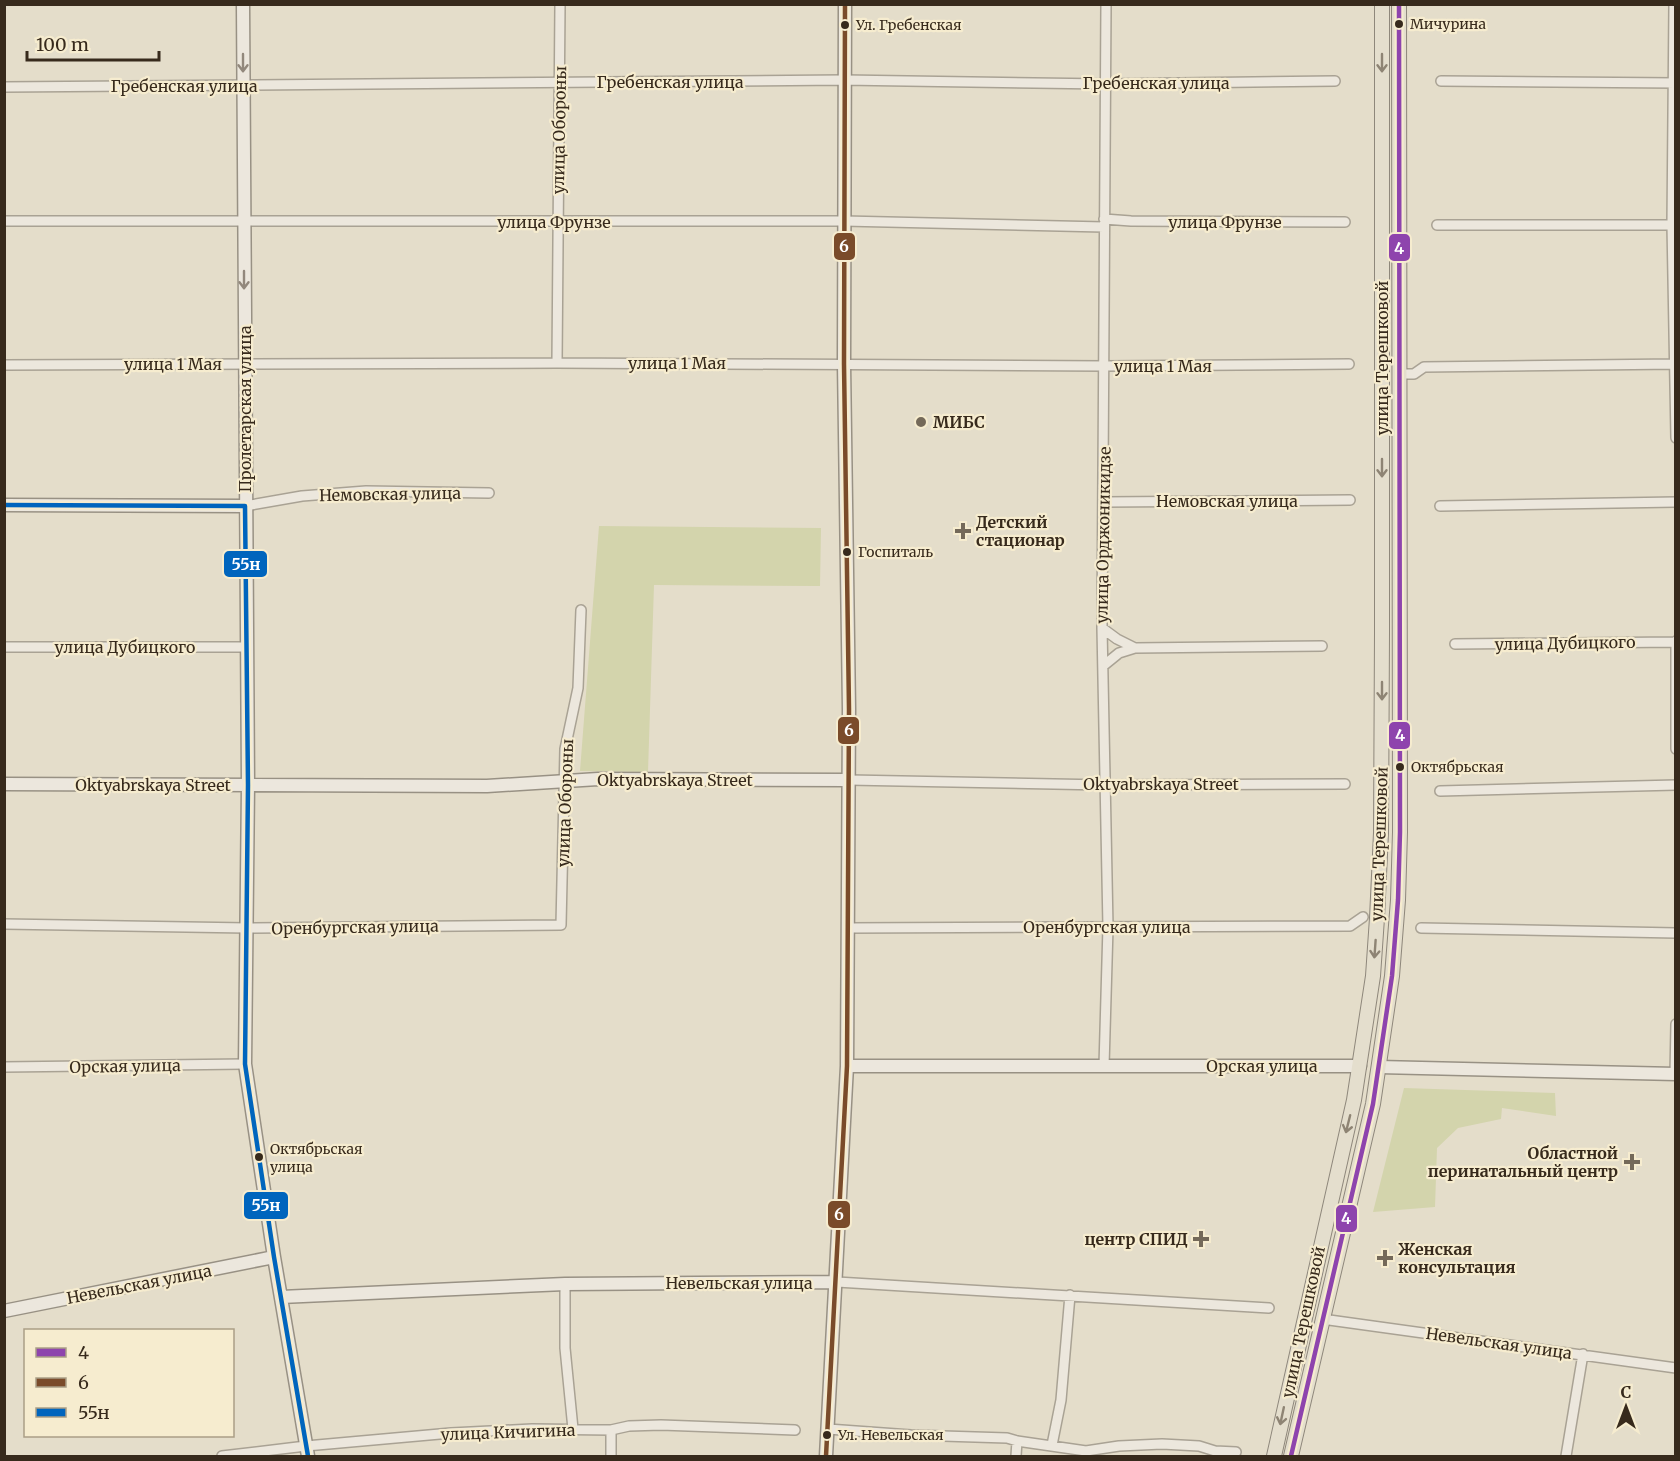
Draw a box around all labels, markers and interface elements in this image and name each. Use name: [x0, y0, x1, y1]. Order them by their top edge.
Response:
place label: Мичурина: [1410, 15, 1486, 33]
place label: Ул. Гребенская: [855, 16, 962, 34]
marker: Мичурина: [1393, 18, 1405, 30]
marker: Ул. Гребенская: [839, 19, 851, 31]
scale bar: [27, 24, 159, 62]
text: 100 m: [36, 33, 89, 56]
one-way arrow: [237, 52, 249, 72]
one-way arrow: [1376, 52, 1388, 72]
street label: улица Обороны: [548, 65, 570, 194]
street label: Гребенская улица: [596, 72, 744, 92]
street label: Гребенская улица: [1082, 73, 1230, 93]
street label: Гребенская улица: [110, 76, 258, 96]
street label: улица Фрунзе: [497, 212, 611, 232]
street label: улица Фрунзе: [1168, 212, 1282, 232]
line badge: 6: [833, 232, 856, 261]
line badge: 4: [1388, 233, 1411, 262]
text: 6: [839, 236, 849, 256]
text: 4: [1394, 238, 1404, 258]
one-way arrow: [238, 270, 250, 290]
street label: улица Терешковой: [1372, 281, 1392, 435]
street label: Пролетарская улица: [235, 325, 255, 493]
street label: улица 1 Мая: [628, 353, 726, 373]
street label: улица 1 Мая: [124, 354, 222, 374]
street label: улица 1 Мая: [1114, 356, 1212, 376]
place label: МИБС: [933, 412, 985, 432]
marker: МИБС: [914, 415, 928, 429]
street label: улица Орджоникидзе: [1091, 446, 1115, 624]
one-way arrow: [1376, 457, 1388, 477]
street label: Немовская улица: [319, 483, 461, 505]
street label: Немовская улица: [1156, 491, 1298, 511]
place label: Детский стационар: [976, 512, 1065, 550]
marker: Детский стационар: [954, 522, 972, 540]
place label: Госпиталь: [858, 543, 933, 561]
marker: Госпиталь: [841, 546, 853, 558]
line badge: 55н: [223, 550, 268, 578]
text: 55н: [232, 554, 260, 574]
street label: улица Дубицкого: [1494, 632, 1636, 654]
street label: улица Дубицкого: [55, 637, 195, 657]
one-way arrow: [1376, 681, 1388, 701]
line badge: 6: [837, 716, 860, 745]
text: 6: [844, 720, 854, 740]
line badge: 4: [1388, 721, 1411, 750]
text: 4: [1395, 725, 1405, 745]
street label: улица Обороны: [553, 738, 577, 867]
place label: Октябрьская: [1411, 758, 1504, 776]
marker: Октябрьская: [1394, 761, 1406, 773]
street label: улица Терешковой: [1366, 766, 1392, 922]
street label: Oktyabrskaya Street: [597, 770, 753, 790]
street label: Oktyabrskaya Street: [1083, 774, 1239, 794]
street label: Oktyabrskaya Street: [75, 775, 231, 795]
street label: Оренбургская улица: [271, 916, 439, 938]
street label: Оренбургская улица: [1023, 917, 1191, 937]
one-way arrow: [1369, 939, 1380, 959]
street label: Орская улица: [69, 1055, 181, 1077]
street label: Орская улица: [1206, 1056, 1318, 1076]
one-way arrow: [1342, 1114, 1353, 1133]
place label: Октябрьская улица: [270, 1140, 363, 1176]
place label: Областной перинатальный центр: [1428, 1143, 1618, 1181]
marker: Октябрьская улица: [253, 1151, 265, 1163]
marker: Областной перинатальный центр: [1623, 1153, 1641, 1171]
line badge: 55н: [243, 1191, 289, 1220]
text: 55н: [252, 1195, 280, 1215]
line badge: 6: [827, 1200, 851, 1229]
text: 6: [834, 1204, 844, 1224]
line badge: 4: [1335, 1204, 1358, 1233]
text: 4: [1341, 1208, 1351, 1228]
place label: центр СПИД: [1084, 1229, 1188, 1249]
marker: центр СПИД: [1192, 1230, 1210, 1248]
place label: Женская консультация: [1398, 1239, 1516, 1277]
street label: улица Терешковой: [1277, 1244, 1329, 1400]
marker: Женская консультация: [1376, 1249, 1394, 1267]
street label: Невельская улица: [65, 1260, 214, 1308]
street label: Невельская улица: [665, 1273, 813, 1293]
street label: Невельская улица: [1425, 1323, 1574, 1363]
legend: [24, 1329, 234, 1437]
text: 4: [78, 1341, 89, 1364]
text: 6: [78, 1371, 89, 1394]
north arrow: [1596, 1377, 1656, 1437]
text: С: [1621, 1382, 1631, 1402]
text: 55н: [78, 1401, 110, 1424]
one-way arrow: [1276, 1407, 1288, 1426]
street label: улица Кичигина: [440, 1420, 576, 1444]
place label: Ул. Невельская: [837, 1426, 943, 1444]
marker: Ул. Невельская: [821, 1429, 833, 1441]

